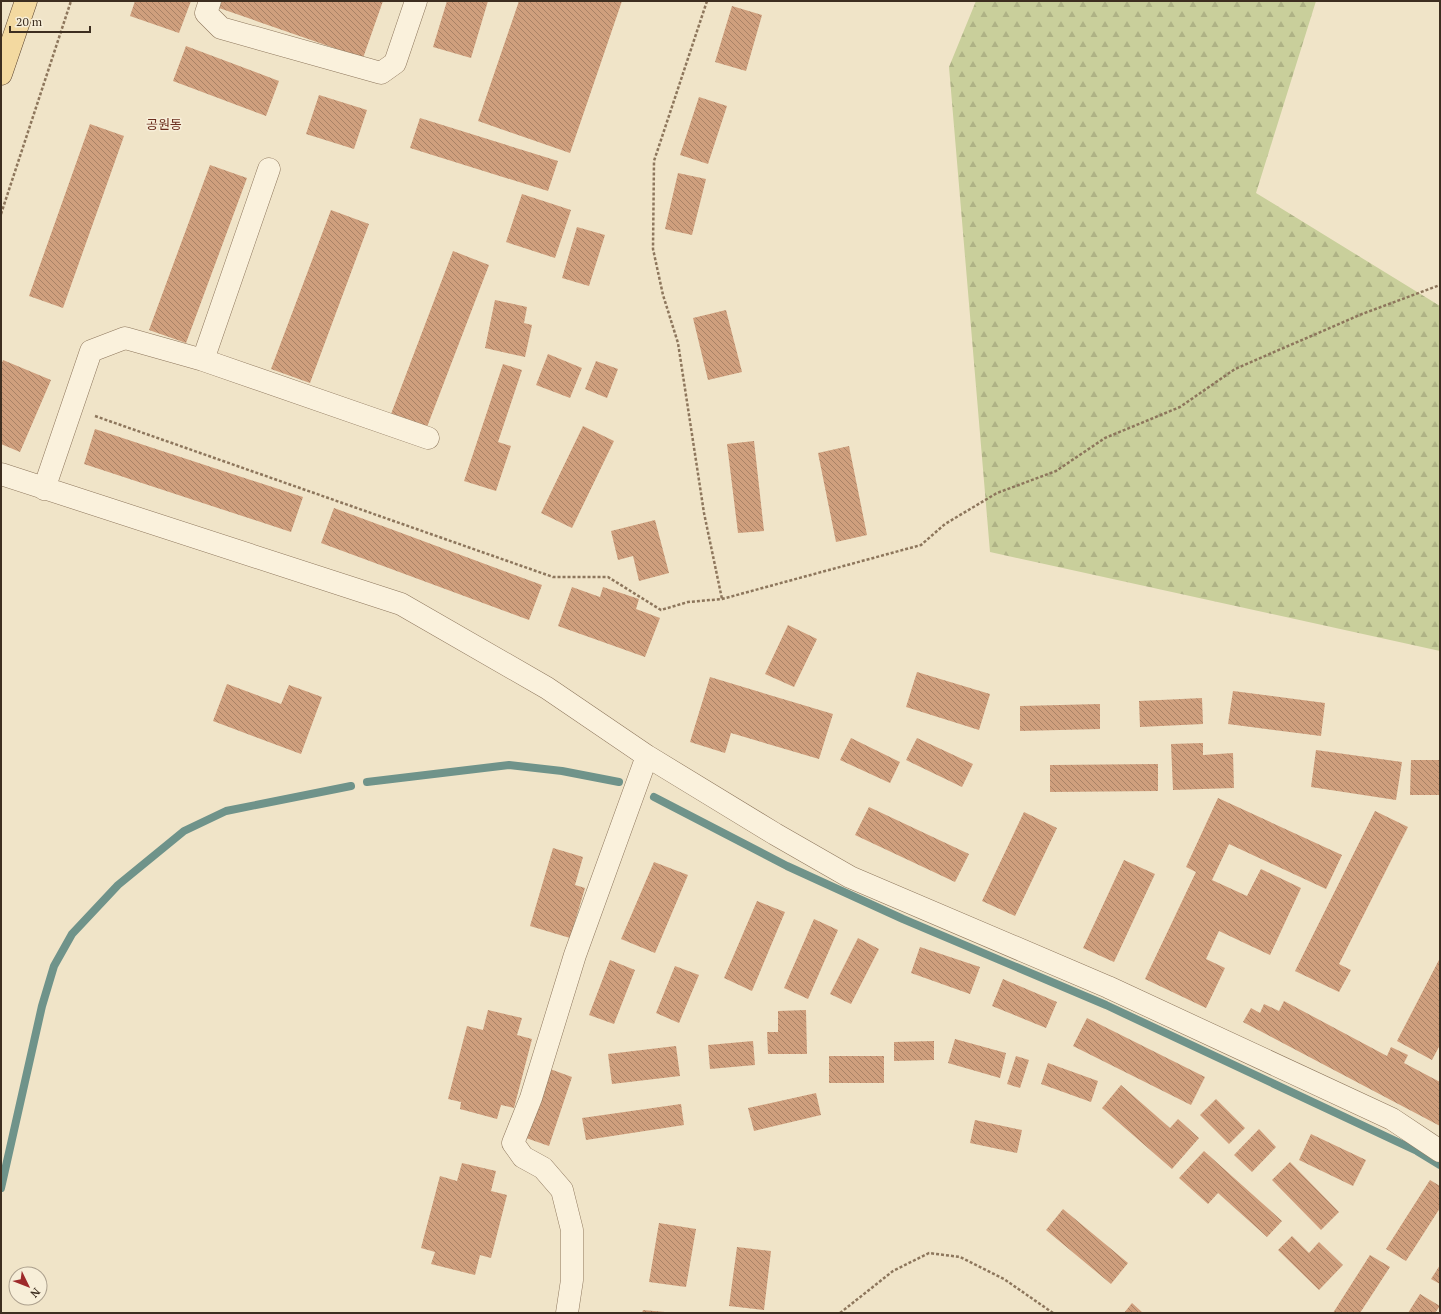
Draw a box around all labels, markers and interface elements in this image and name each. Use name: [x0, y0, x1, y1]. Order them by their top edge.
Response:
scale bar: [10, 8, 90, 34]
text: 20 m: [16, 14, 43, 29]
district label: 공원동: [146, 115, 182, 133]
north arrow: [8, 1266, 48, 1306]
text: N: [27, 1285, 43, 1301]

